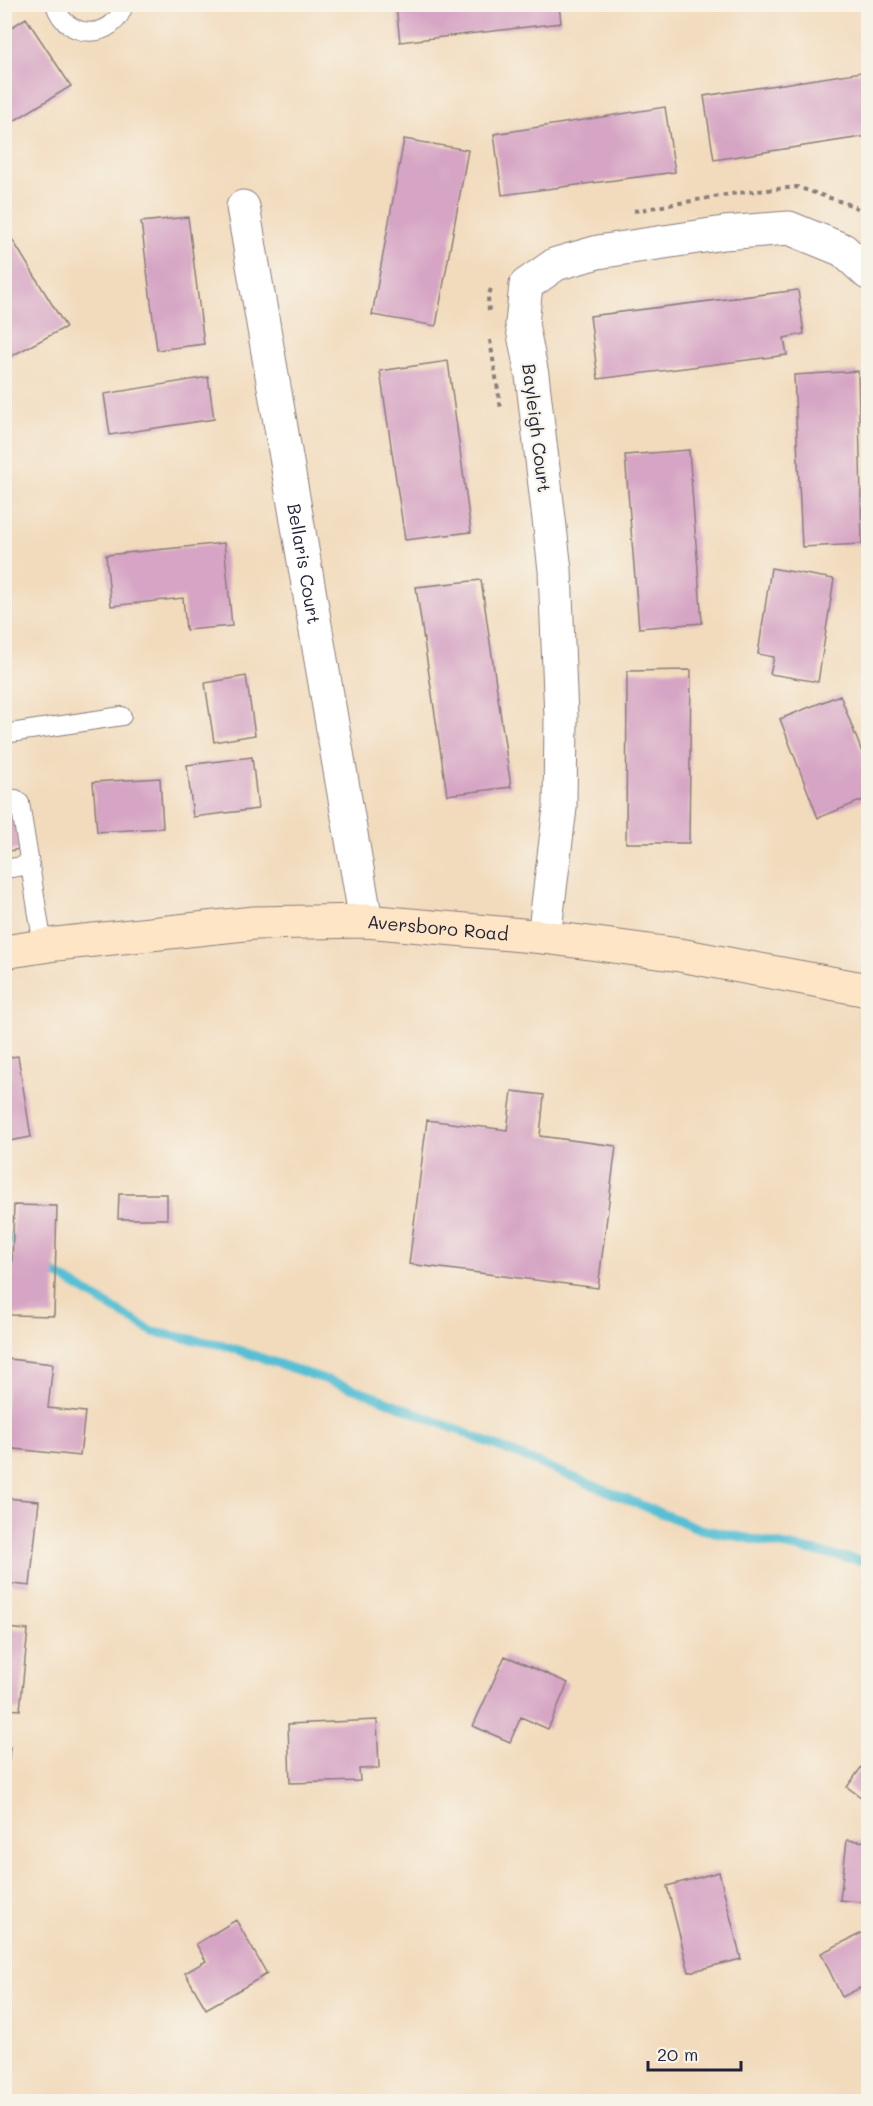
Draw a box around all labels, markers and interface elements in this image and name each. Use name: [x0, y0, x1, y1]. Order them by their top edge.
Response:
street label: Bayleigh Court: [517, 362, 557, 494]
street label: Bellaris Court: [282, 502, 327, 626]
street label: Aversboro Road: [366, 909, 510, 946]
scale bar: [648, 2034, 741, 2072]
text: 20 m: [657, 2042, 698, 2066]

